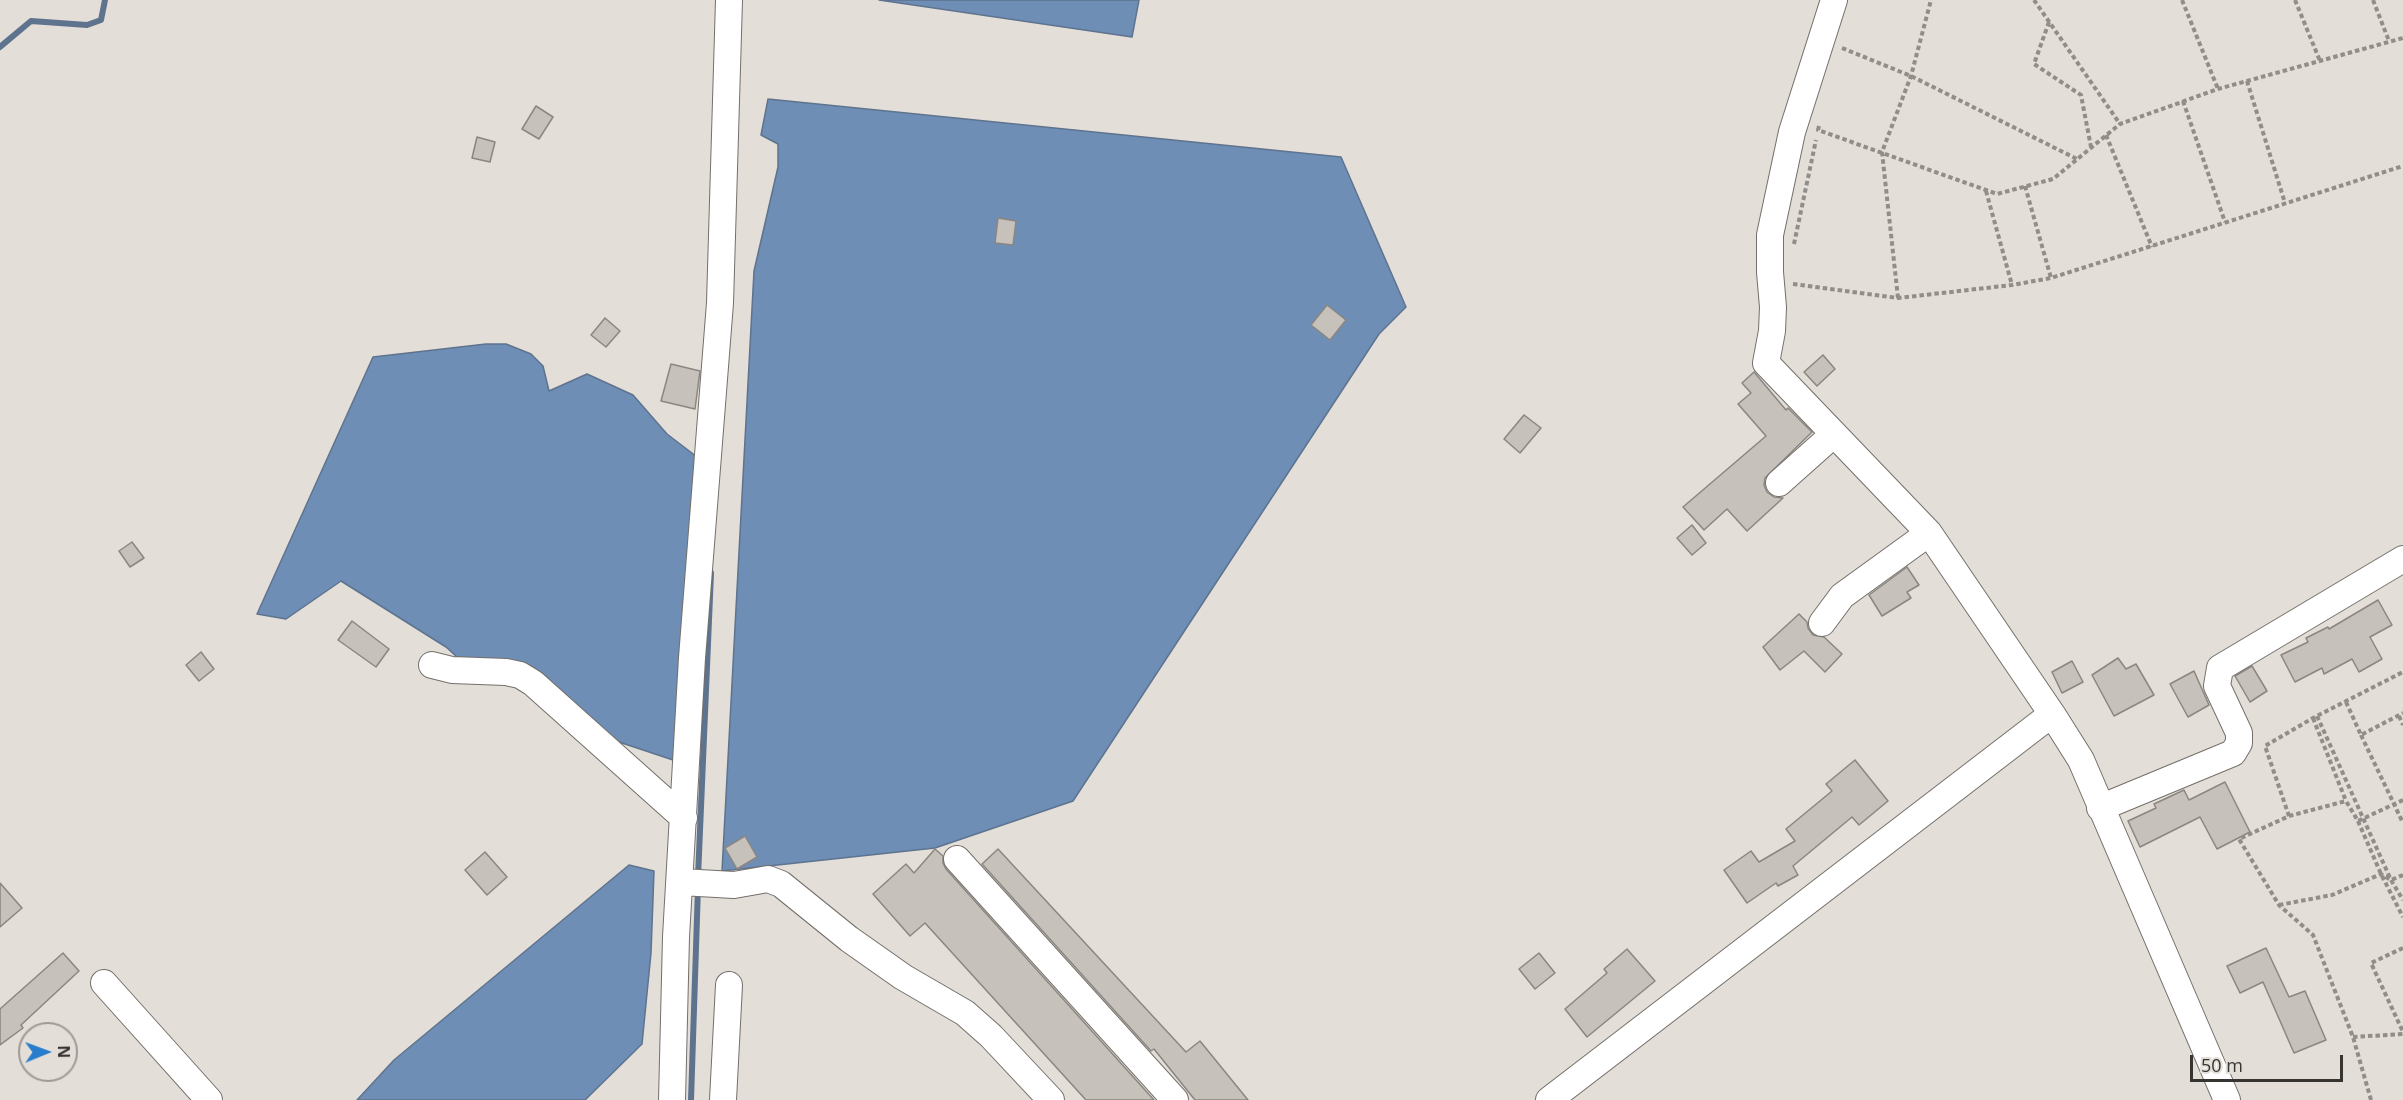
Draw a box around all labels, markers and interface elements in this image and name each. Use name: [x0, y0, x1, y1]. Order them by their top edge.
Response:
north arrow: [18, 1022, 78, 1082]
scale bar: [2193, 1043, 2346, 1081]
text: N: [53, 1045, 75, 1058]
text: 50 m: [2201, 1053, 2243, 1077]

